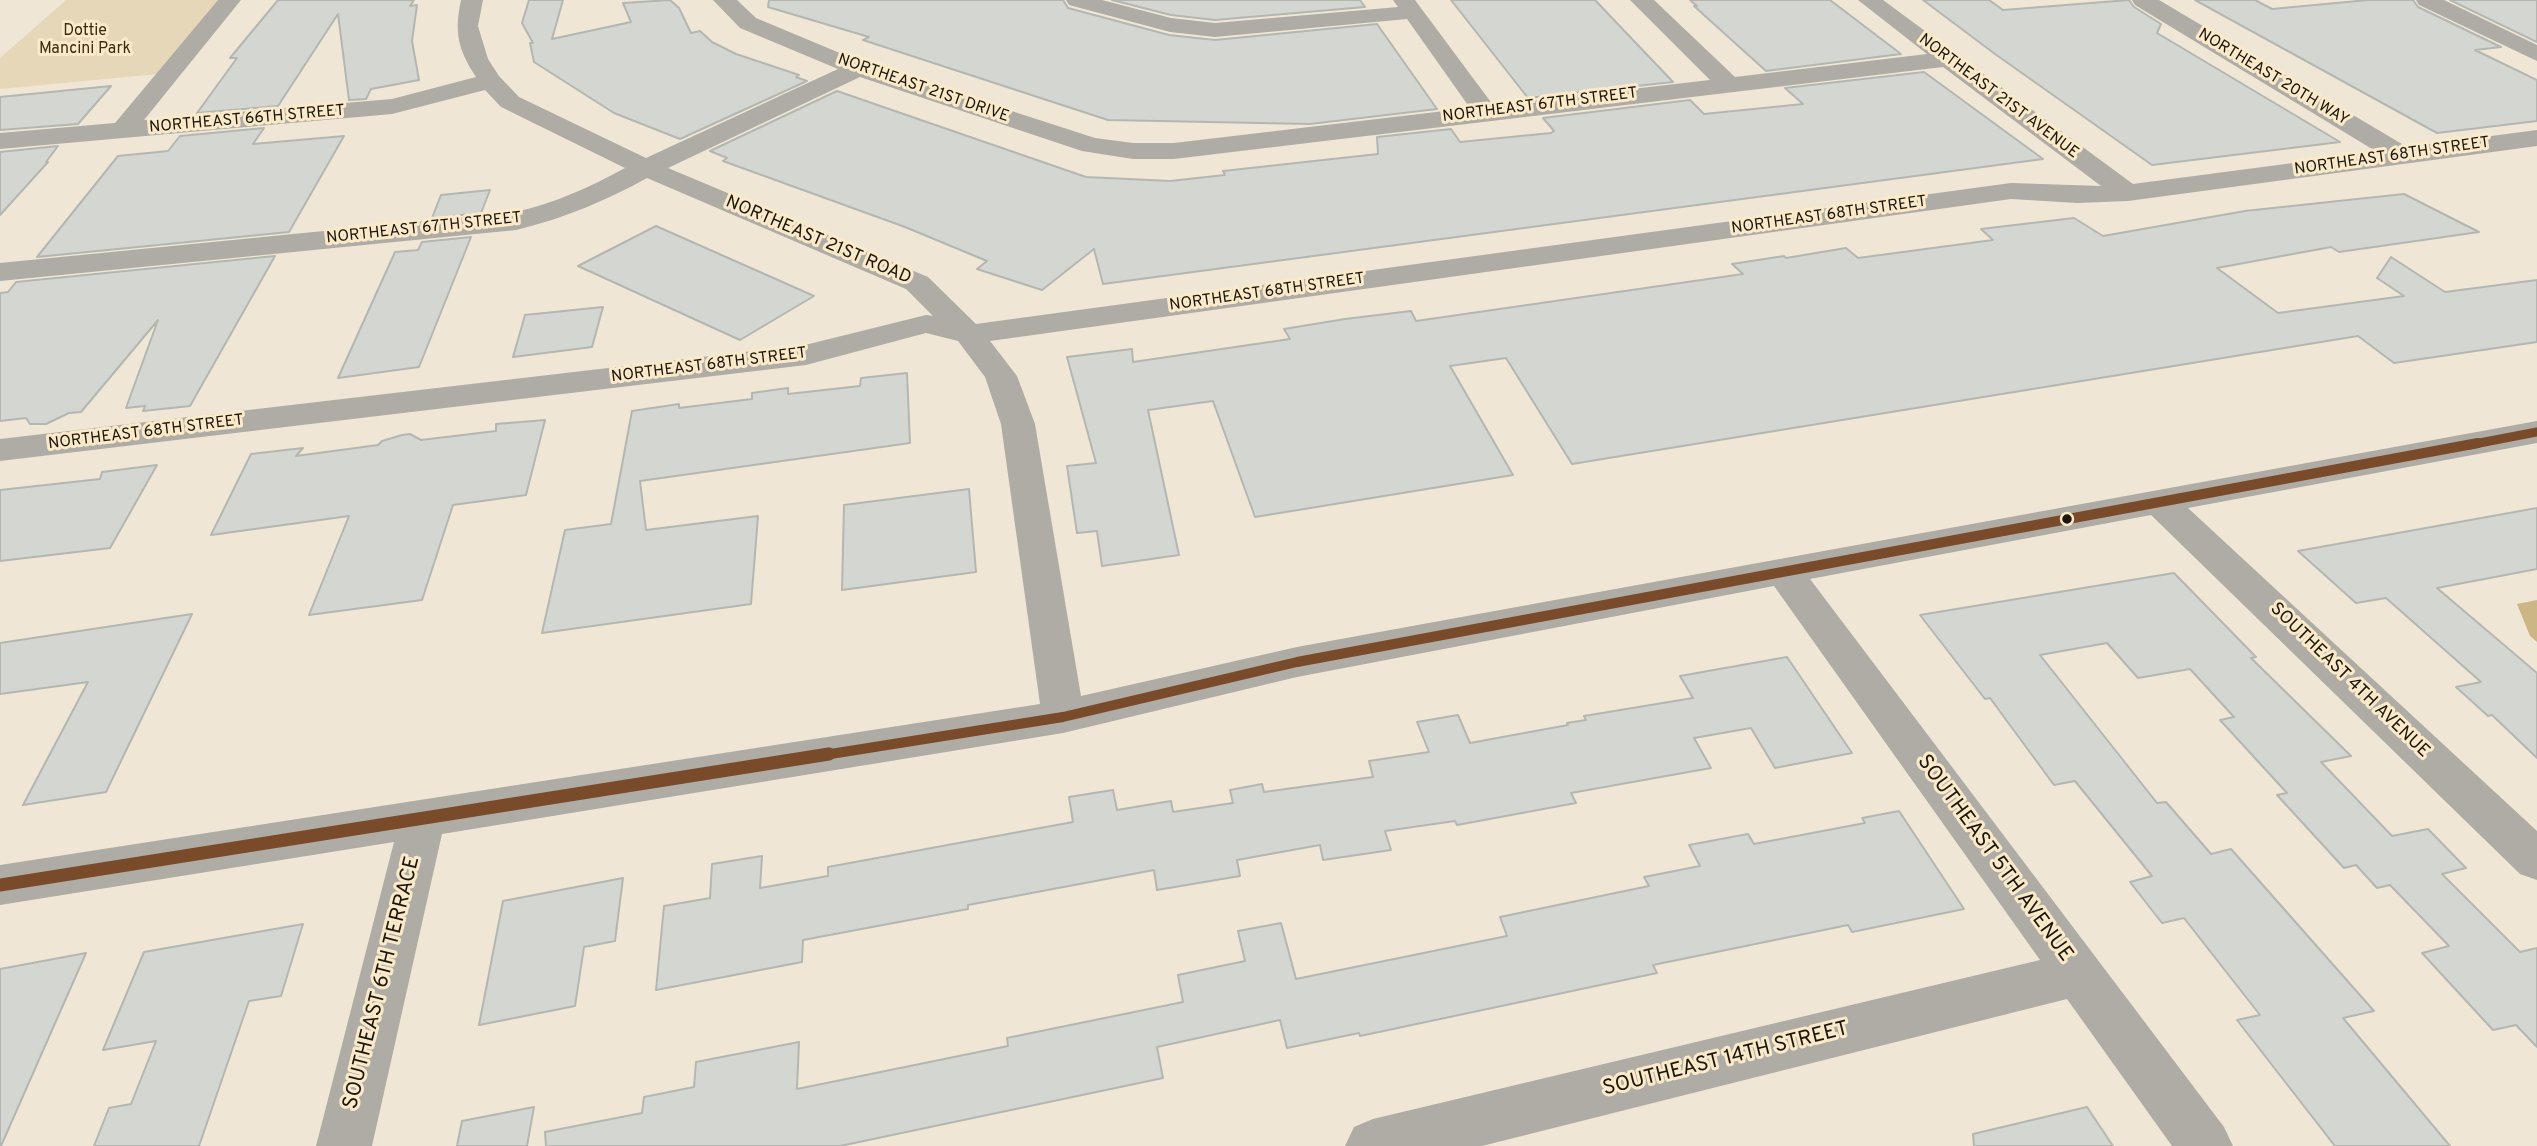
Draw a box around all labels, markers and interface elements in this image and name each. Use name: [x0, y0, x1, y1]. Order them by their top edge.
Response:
park label: Dottie Mancini Park: [39, 22, 131, 60]
street label: NORTHEAST 20TH WAY: [2194, 25, 2352, 131]
street label: NORTHEAST 21ST AVENUE: [1914, 31, 2082, 163]
street label: NORTHEAST 21ST DRIVE: [835, 51, 1011, 127]
street label: NORTHEAST 67TH STREET: [1442, 85, 1638, 127]
street label: NORTHEAST 66TH STREET: [148, 102, 346, 138]
street label: NORTHEAST 68TH STREET: [2293, 134, 2491, 180]
street label: NORTHEAST 21ST ROAD: [722, 192, 914, 290]
street label: NORTHEAST 68TH STREET: [1730, 193, 1928, 239]
street label: NORTHEAST 67TH STREET: [325, 209, 523, 249]
street label: NORTHEAST 68TH STREET: [1168, 270, 1366, 316]
street label: NORTHEAST 68TH STREET: [610, 344, 808, 388]
street label: NORTHEAST 68TH STREET: [47, 411, 245, 455]
unlabelled marker: [2060, 512, 2074, 526]
street label: SOUTHEAST 4TH AVENUE: [2265, 599, 2433, 763]
street label: SOUTHEAST 5TH AVENUE: [1910, 751, 2078, 967]
street label: SOUTHEAST 6TH TERRACE: [339, 854, 427, 1112]
street label: SOUTHEAST 14TH STREET: [1601, 1017, 1851, 1103]

